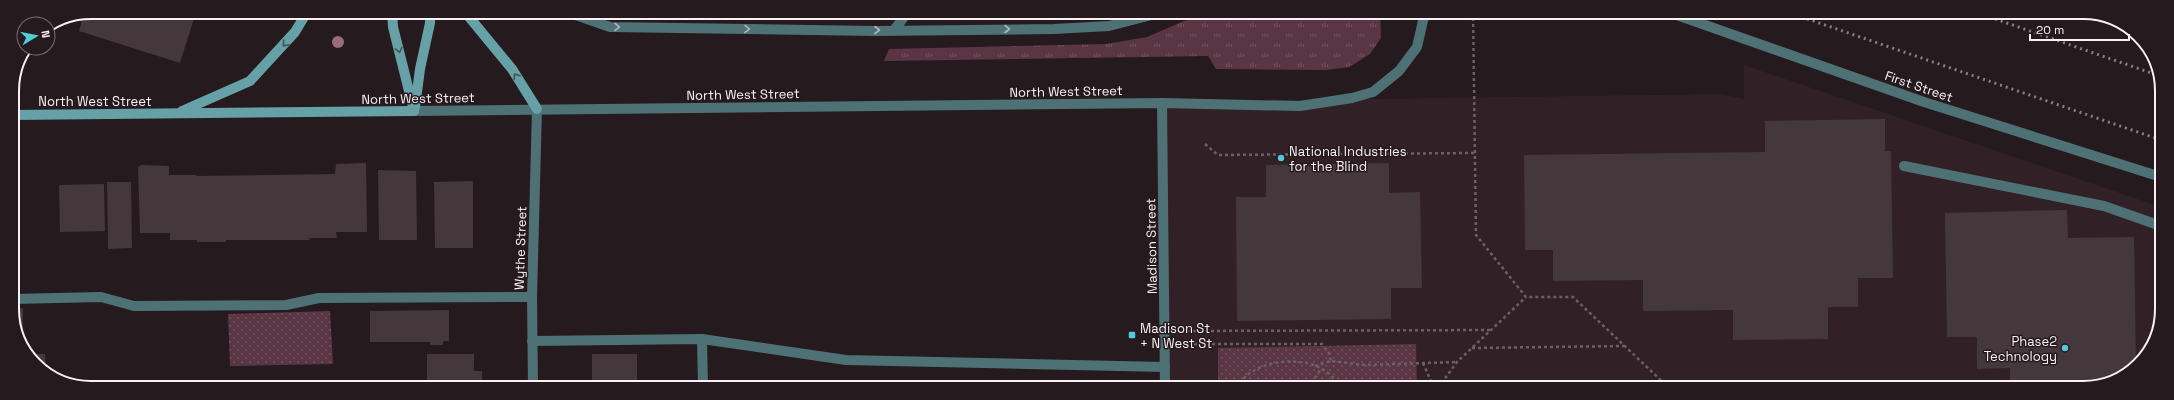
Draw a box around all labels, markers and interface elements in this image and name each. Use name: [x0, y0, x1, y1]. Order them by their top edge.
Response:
north arrow: [16, 16, 56, 56]
scale bar: [2030, 16, 2129, 42]
text: 20 m: [2036, 22, 2064, 38]
one-way arrow: [614, 23, 620, 31]
one-way arrow: [744, 25, 750, 33]
one-way arrow: [1004, 25, 1010, 33]
one-way arrow: [874, 26, 880, 34]
text: N: [38, 29, 53, 39]
one-way arrow: [282, 39, 290, 47]
one-way arrow: [394, 47, 402, 54]
street label: First Street: [1883, 67, 1955, 106]
one-way arrow: [514, 74, 521, 81]
street label: North West Street: [1009, 82, 1123, 101]
street label: North West Street: [686, 85, 800, 104]
street label: North West Street: [361, 89, 475, 108]
street label: North West Street: [38, 93, 152, 110]
place label: National Industries for the Blind: [1289, 143, 1407, 175]
marker: National Industries for the Blind: [1276, 153, 1286, 163]
street label: Madison Street: [1142, 198, 1161, 294]
street label: Wythe Street: [511, 206, 530, 290]
place label: Madison St + N West St: [1140, 320, 1212, 352]
marker: Madison St + N West St: [1127, 330, 1137, 340]
place label: Phase2 Technology: [1984, 333, 2057, 365]
marker: Phase2 Technology: [2060, 343, 2070, 353]

